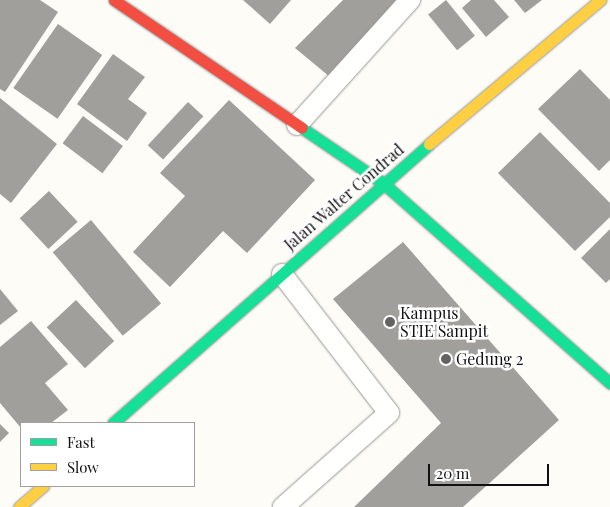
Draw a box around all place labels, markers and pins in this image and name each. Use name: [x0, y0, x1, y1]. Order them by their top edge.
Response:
place label: Kampus STIE Sampit: [400, 303, 488, 341]
marker: Kampus STIE Sampit: [384, 316, 396, 328]
place label: Gedung 2: [456, 349, 523, 369]
marker: Gedung 2: [440, 353, 452, 365]

